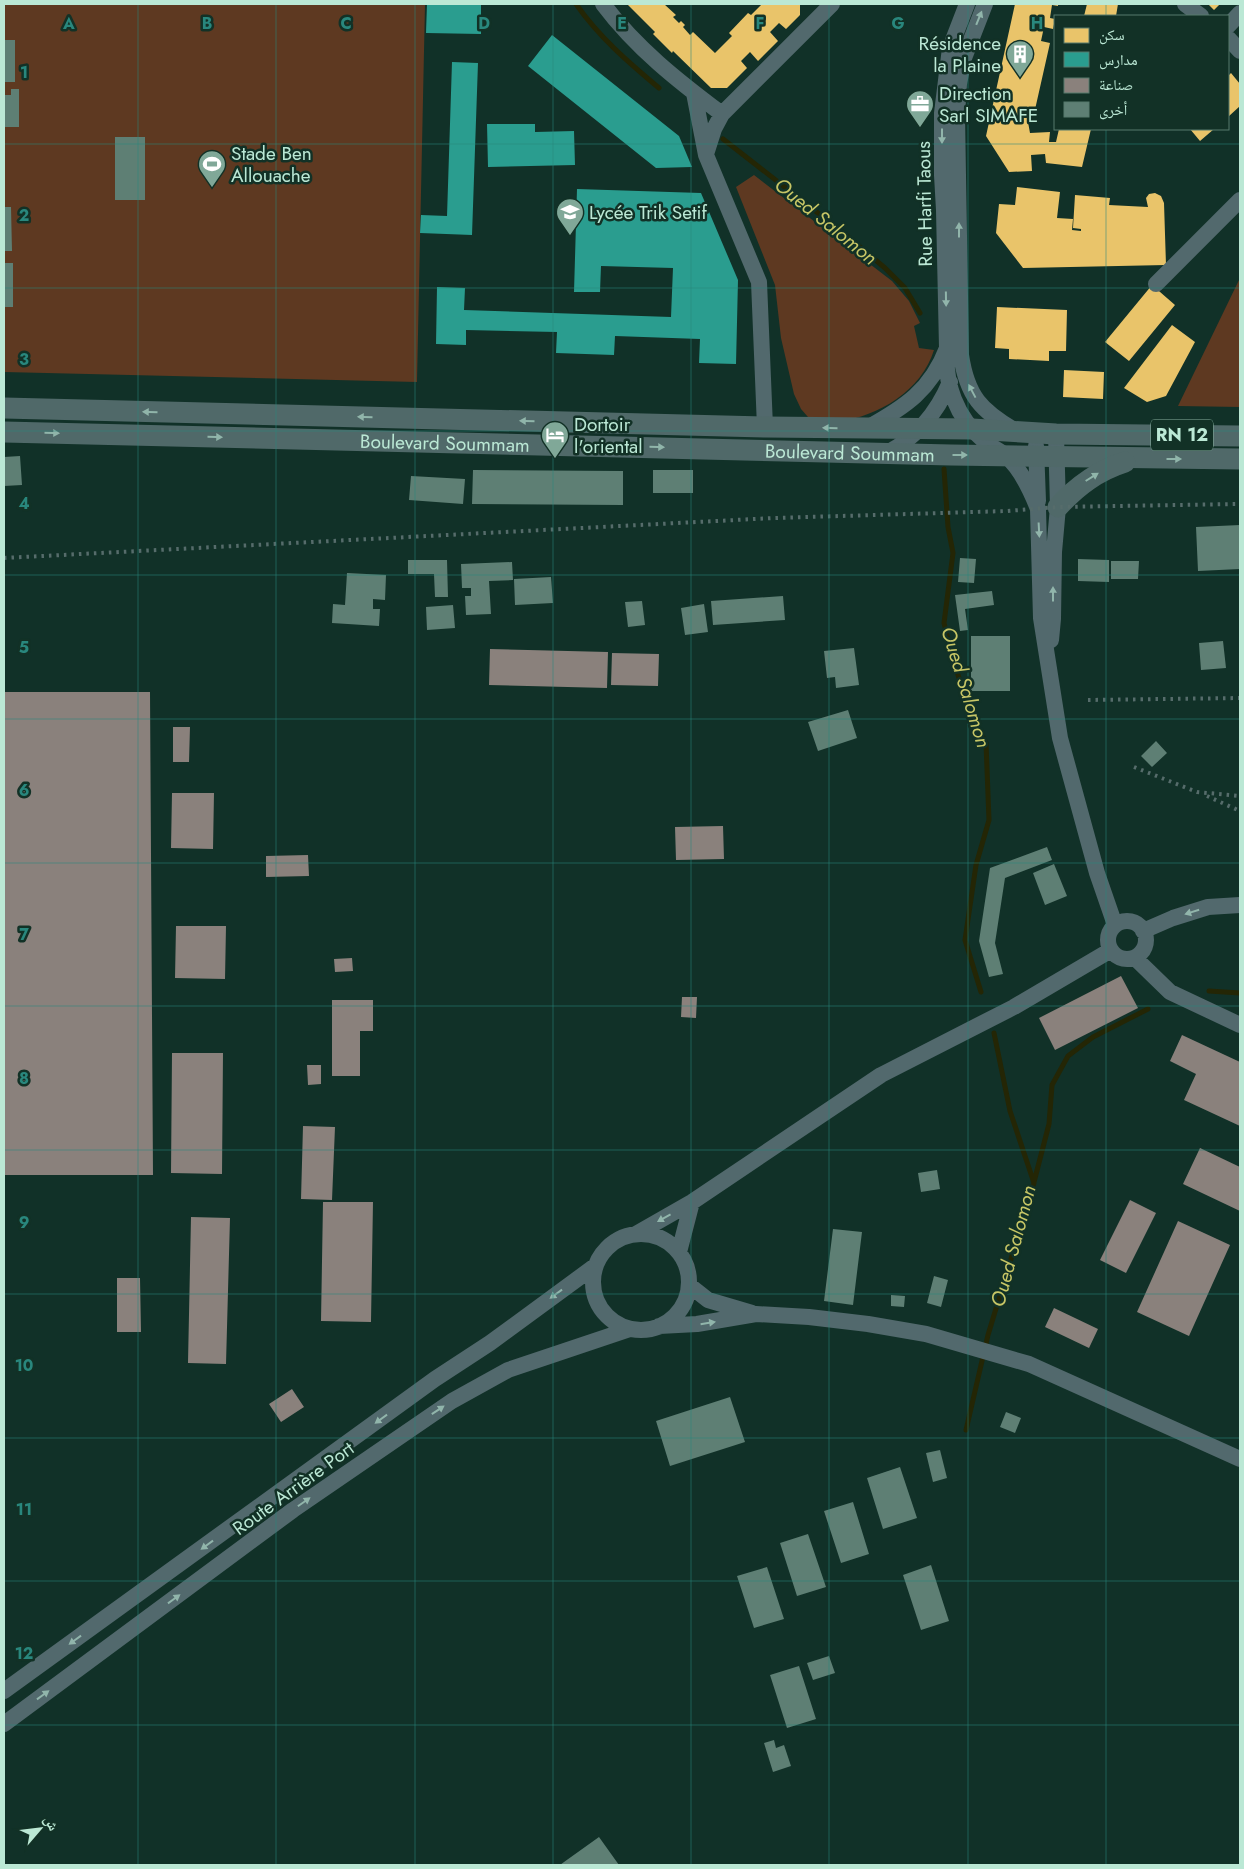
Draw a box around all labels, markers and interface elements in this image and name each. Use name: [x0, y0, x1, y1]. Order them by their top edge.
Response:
one-way arrow: [976, 11, 983, 26]
text: A: [62, 12, 75, 35]
text: B: [202, 12, 212, 35]
text: C: [340, 12, 352, 35]
text: D: [478, 12, 490, 35]
text: E: [617, 12, 627, 35]
text: F: [756, 12, 764, 35]
text: G: [891, 12, 905, 35]
text: H: [1031, 12, 1043, 35]
legend: [1054, 15, 1229, 130]
text: سكن: [1099, 24, 1125, 46]
place label: Résidence la Plaine: [919, 30, 1001, 79]
building icon: Résidence la Plaine: [1005, 39, 1035, 78]
text: مدارس: [1099, 49, 1138, 71]
text: 1: [20, 61, 28, 84]
text: صناعة: [1099, 74, 1133, 96]
place label: Direction Sarl SIMAFE: [939, 80, 1038, 129]
office icon: Direction Sarl SIMAFE: [905, 89, 935, 128]
text: أخرى: [1099, 99, 1128, 121]
one-way arrow: [938, 128, 946, 144]
place label: Stade Ben Allouache: [231, 140, 312, 189]
street label: Rue Harfi Taous: [910, 141, 939, 267]
sports icon: Stade Ben Allouache: [197, 149, 227, 188]
water label: Oued Salomon: [768, 171, 883, 272]
school or university icon: Lycée Trik Setif: [555, 197, 585, 236]
place label: Lycée Trik Setif: [589, 199, 708, 226]
text: 2: [19, 204, 29, 227]
one-way arrow: [955, 222, 963, 238]
one-way arrow: [943, 291, 951, 307]
text: 3: [19, 348, 29, 371]
one-way arrow: [968, 383, 976, 398]
one-way arrow: [142, 408, 158, 416]
place label: Dortoir l'oriental: [574, 411, 643, 460]
one-way arrow: [357, 413, 373, 421]
one-way arrow: [519, 417, 535, 425]
hotel icon: Dortoir l'oriental: [540, 420, 570, 459]
road number: RN 12: [1151, 420, 1213, 450]
one-way arrow: [822, 424, 838, 432]
street label: Boulevard Soummam: [360, 428, 530, 459]
one-way arrow: [45, 429, 61, 437]
one-way arrow: [207, 433, 223, 441]
street label: Boulevard Soummam: [765, 437, 935, 469]
one-way arrow: [650, 444, 666, 452]
one-way arrow: [952, 451, 968, 459]
one-way arrow: [1166, 455, 1182, 463]
one-way arrow: [1085, 472, 1098, 482]
text: 4: [18, 492, 30, 515]
one-way arrow: [1036, 523, 1044, 539]
one-way arrow: [1049, 586, 1057, 602]
water label: Oued Salomon: [933, 623, 998, 751]
text: 5: [19, 636, 29, 659]
text: 6: [19, 779, 29, 802]
one-way arrow: [1185, 909, 1200, 916]
text: 7: [19, 923, 29, 946]
text: 8: [19, 1067, 29, 1090]
water label: Oued Salomon: [983, 1182, 1044, 1310]
text: 9: [19, 1211, 29, 1234]
one-way arrow: [657, 1213, 670, 1222]
one-way arrow: [550, 1289, 563, 1300]
one-way arrow: [700, 1318, 716, 1326]
text: 10: [15, 1354, 33, 1377]
one-way arrow: [432, 1405, 445, 1415]
one-way arrow: [374, 1413, 387, 1423]
street label: Route Arrière Port: [227, 1435, 360, 1542]
one-way arrow: [297, 1497, 311, 1507]
text: 11: [16, 1498, 32, 1521]
one-way arrow: [200, 1540, 214, 1550]
one-way arrow: [167, 1594, 181, 1604]
one-way arrow: [68, 1635, 82, 1645]
text: 12: [15, 1642, 33, 1665]
one-way arrow: [36, 1690, 49, 1701]
north arrow: [15, 1804, 65, 1854]
text: ش: [39, 1812, 64, 1834]

